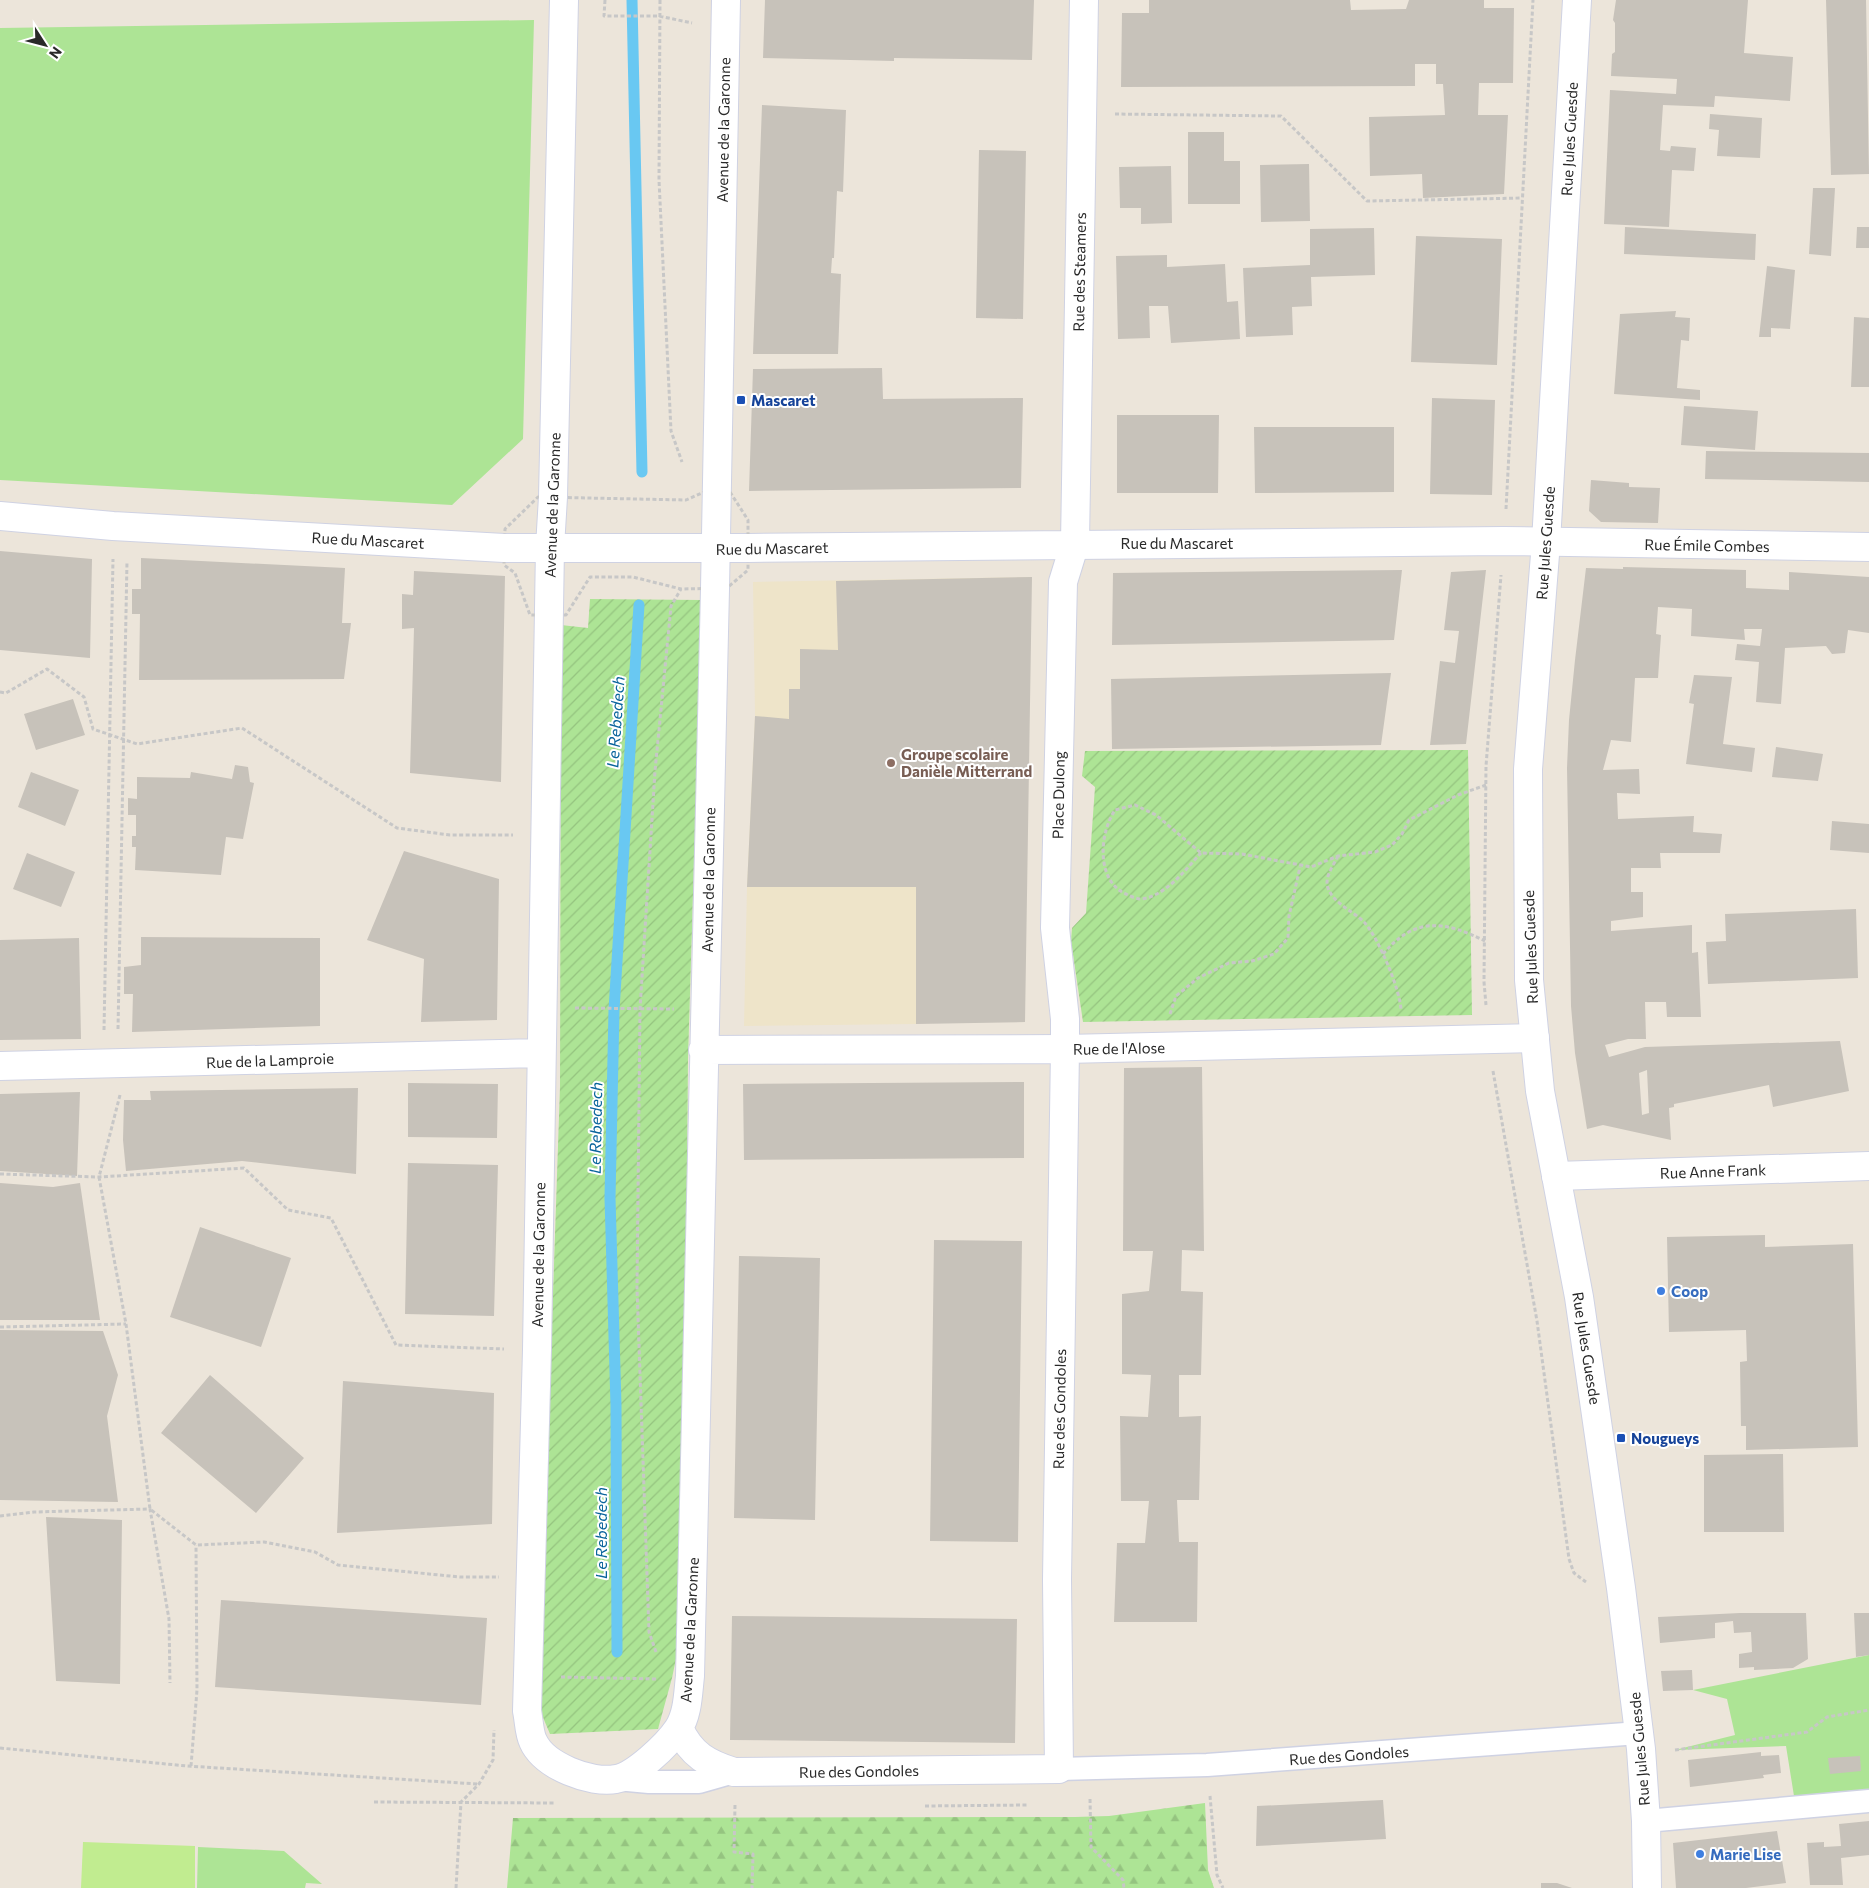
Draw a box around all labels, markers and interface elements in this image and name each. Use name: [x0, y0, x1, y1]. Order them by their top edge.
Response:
north arrow: [20, 20, 70, 70]
text: N: [46, 44, 66, 62]
street label: Avenue de la Garonne: [713, 57, 733, 203]
street label: Rue Jules Guesde: [1557, 82, 1581, 196]
street label: Rue des Steamers: [1069, 212, 1089, 332]
place label: Mascaret: [751, 391, 816, 409]
marker: Mascaret: [735, 394, 747, 406]
street label: Avenue de la Garonne: [540, 432, 564, 578]
street label: Rue Jules Guesde: [1532, 485, 1558, 600]
street label: Rue du Mascaret: [311, 528, 425, 552]
street label: Rue du Mascaret: [1121, 534, 1233, 552]
street label: Rue Émile Combes: [1644, 534, 1770, 555]
street label: Rue du Mascaret: [715, 538, 829, 558]
water label: Le Rebedech: [602, 675, 628, 769]
place label: Groupe scolaire Danièle Mitterrand: [901, 745, 1032, 780]
street label: Place Dulong: [1048, 751, 1068, 839]
marker: Groupe scolaire Danièle Mitterrand: [885, 757, 897, 769]
street label: Avenue de la Garonne: [698, 807, 718, 953]
street label: Rue Jules Guesde: [1519, 890, 1541, 1004]
street label: Rue de l'Alose: [1073, 1038, 1165, 1058]
street label: Rue de la Lamproie: [206, 1049, 334, 1071]
water label: Le Rebedech: [585, 1082, 605, 1174]
street label: Rue Anne Frank: [1660, 1160, 1766, 1182]
street label: Avenue de la Garonne: [528, 1182, 548, 1328]
place label: Coop: [1671, 1282, 1708, 1300]
marker: Coop: [1655, 1285, 1667, 1297]
street label: Rue Jules Guesde: [1569, 1290, 1605, 1406]
street label: Rue des Gondoles: [1049, 1349, 1069, 1469]
place label: Nougueys: [1631, 1429, 1699, 1447]
marker: Nougueys: [1615, 1432, 1627, 1444]
water label: Le Rebedech: [591, 1487, 610, 1579]
street label: Avenue de la Garonne: [676, 1557, 702, 1703]
street label: Rue Jules Guesde: [1625, 1691, 1653, 1807]
street label: Rue des Gondoles: [1288, 1742, 1410, 1768]
street label: Rue des Gondoles: [799, 1761, 919, 1781]
place label: Marie Lise: [1710, 1845, 1781, 1863]
marker: Marie Lise: [1694, 1848, 1706, 1860]

